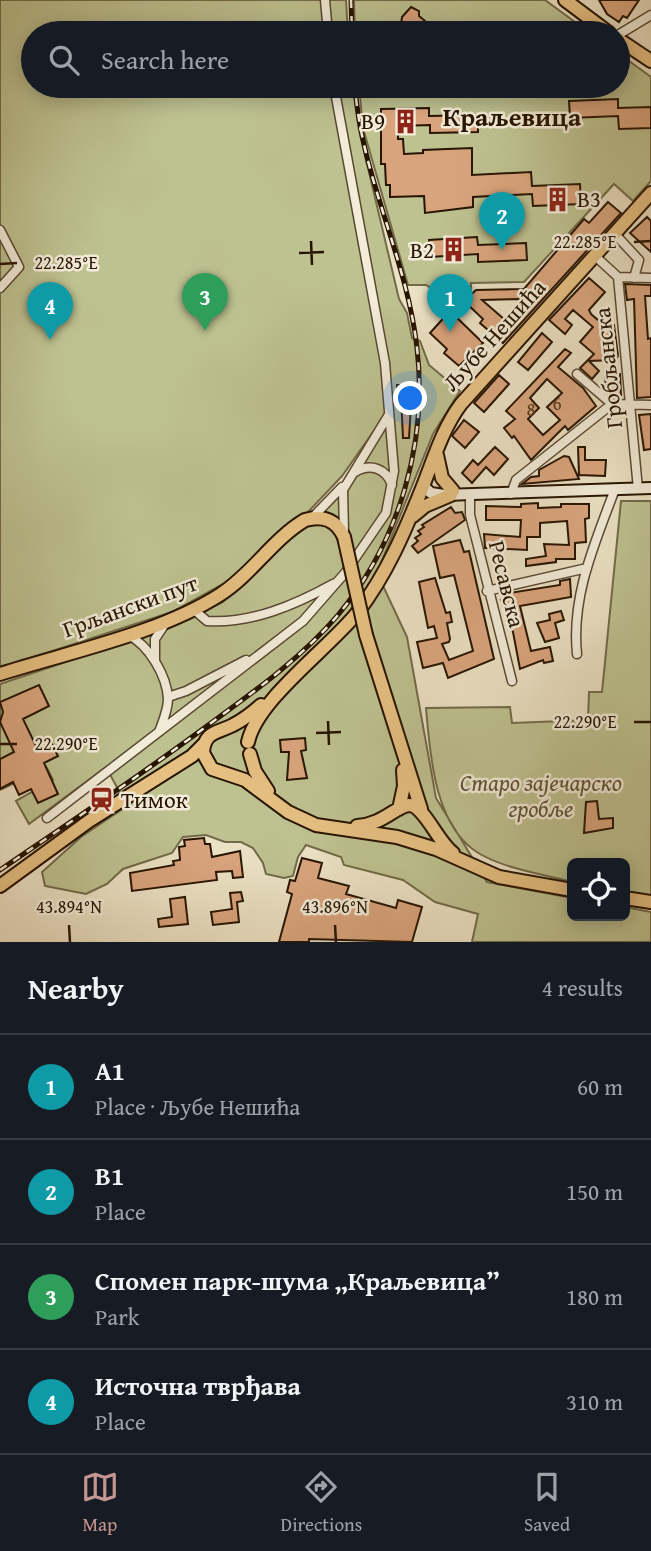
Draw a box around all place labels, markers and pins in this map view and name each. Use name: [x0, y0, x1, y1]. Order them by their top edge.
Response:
place label: B9: [361, 104, 385, 137]
building icon: B9: [391, 107, 419, 135]
place label: B3: [577, 182, 601, 215]
building icon: B3: [543, 185, 571, 213]
pin: 2: [479, 192, 525, 250]
place label: B2: [410, 233, 434, 266]
building icon: B2: [440, 236, 468, 264]
pin: 3: [182, 273, 228, 331]
pin: 1: [427, 274, 473, 332]
pin: 4: [27, 282, 73, 340]
place label: Тимок: [121, 783, 188, 816]
station icon: Тимок: [87, 786, 115, 814]

